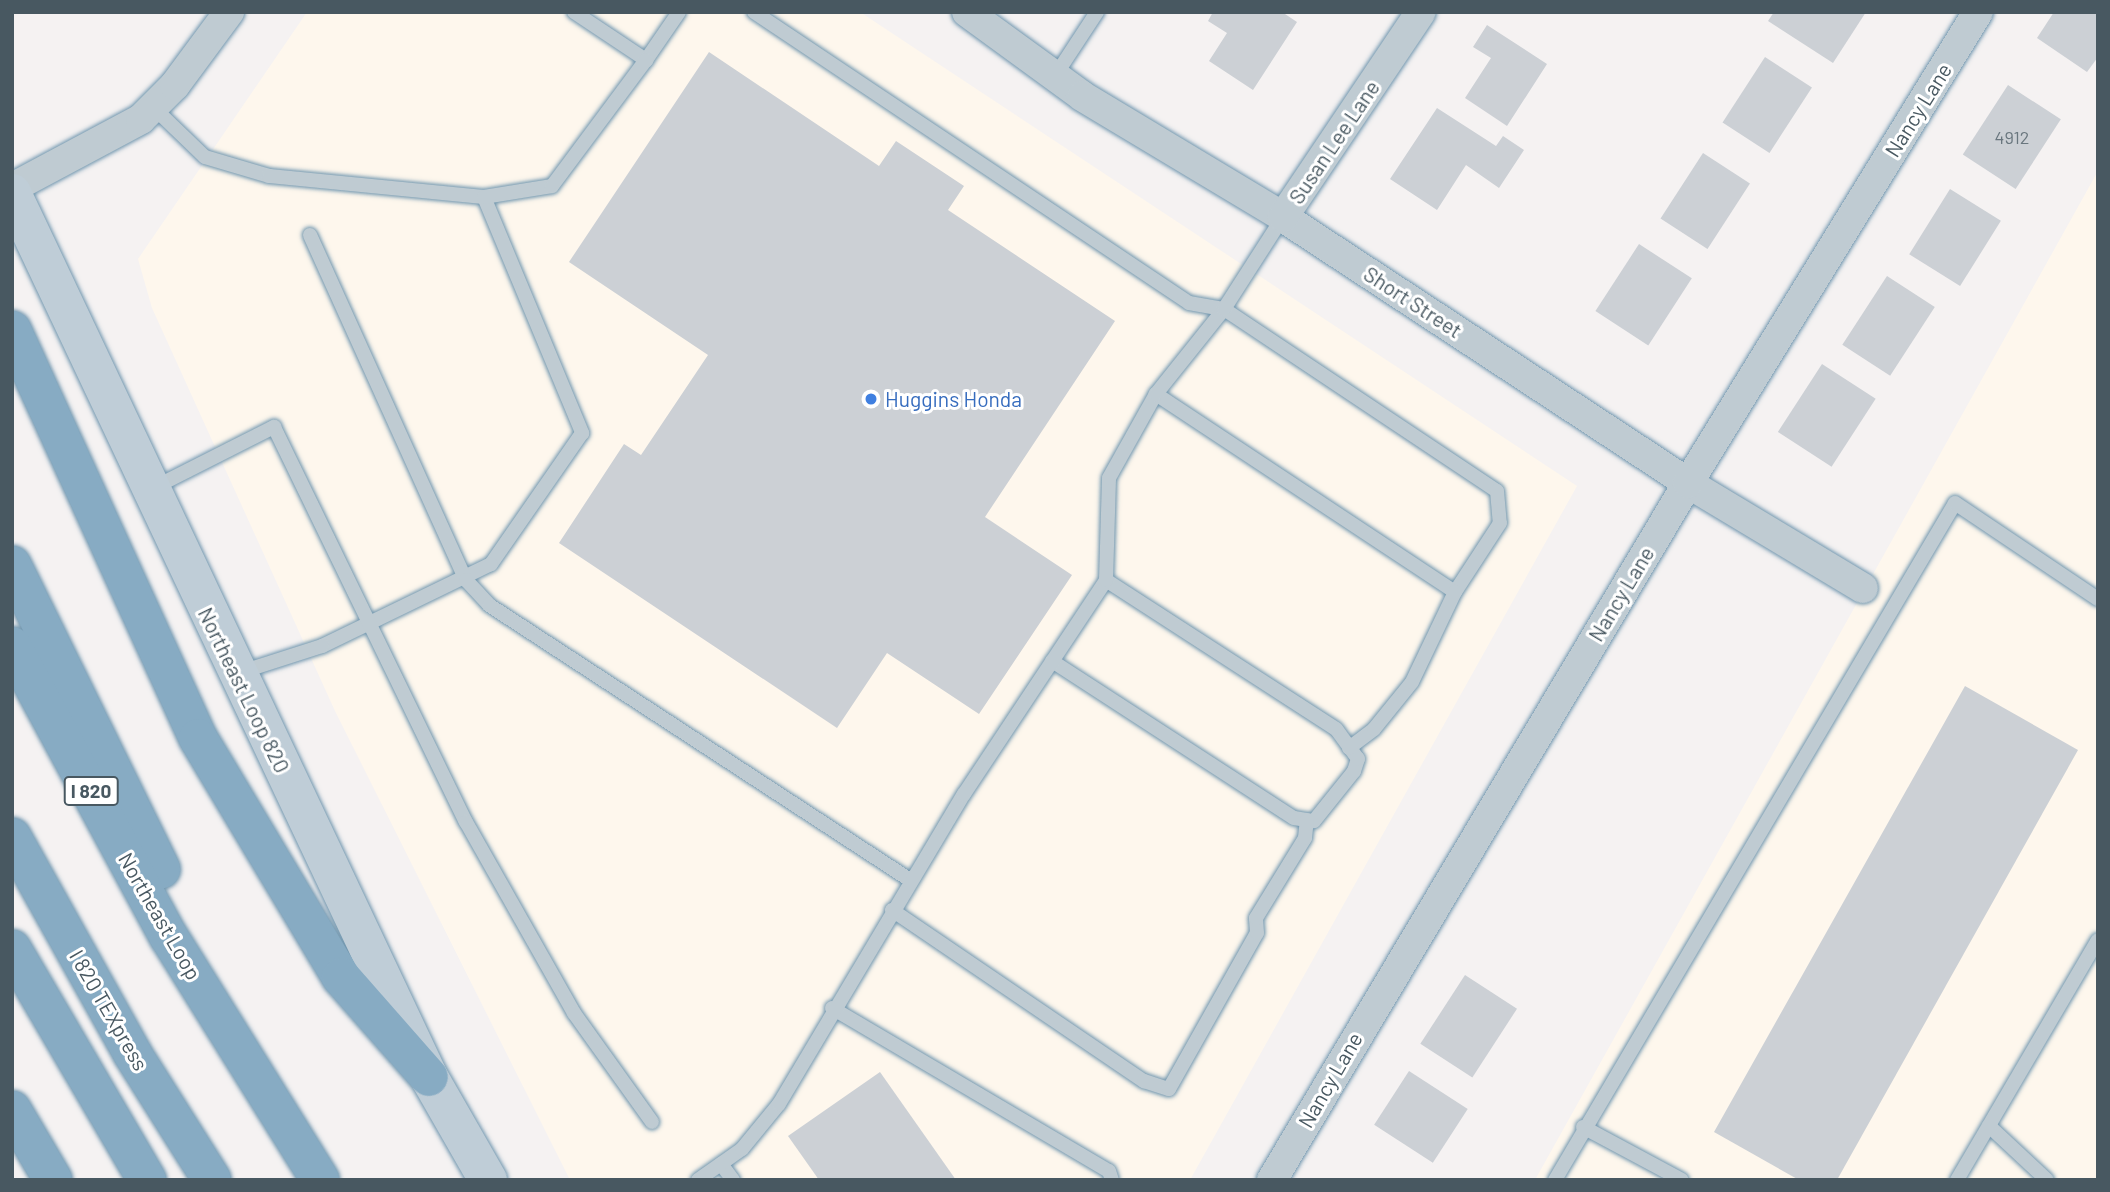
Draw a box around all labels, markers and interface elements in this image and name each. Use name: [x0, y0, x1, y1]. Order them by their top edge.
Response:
street label: Nancy Lane: [1879, 58, 1957, 162]
street label: Susan Lee Lane: [1283, 76, 1385, 208]
house number: 4912: [1995, 126, 2029, 148]
street label: Short Street: [1359, 261, 1467, 343]
place label: Huggins Honda: [885, 386, 1022, 412]
marker: Huggins Honda: [863, 391, 879, 407]
street label: Nancy Lane: [1583, 542, 1659, 646]
street label: Northeast Loop 820: [193, 603, 295, 777]
road number: I 820: [63, 776, 119, 806]
street label: Northeast Loop: [113, 848, 207, 984]
street label: I 820 TEXpress: [64, 945, 154, 1075]
street label: Nancy Lane: [1293, 1028, 1367, 1132]

